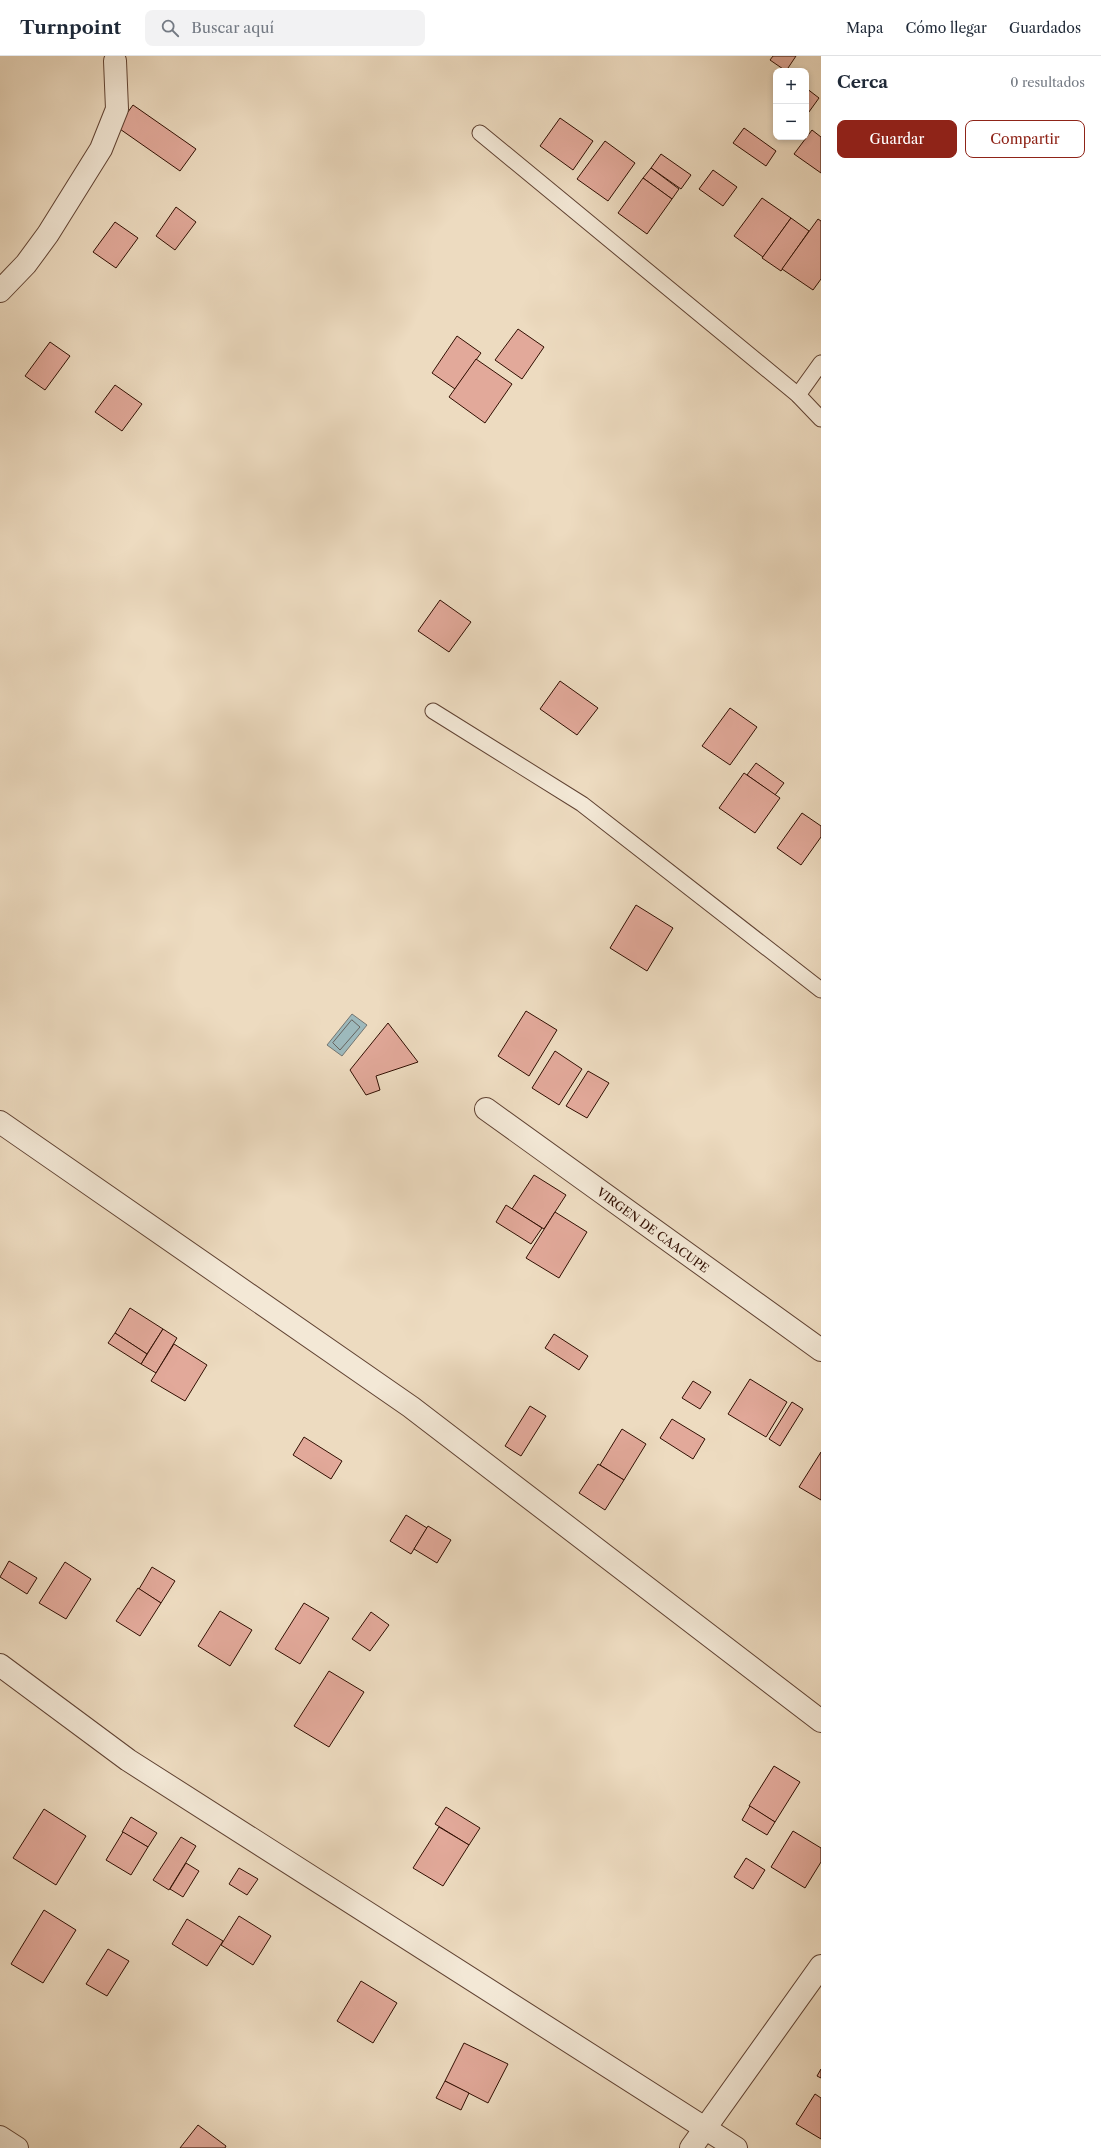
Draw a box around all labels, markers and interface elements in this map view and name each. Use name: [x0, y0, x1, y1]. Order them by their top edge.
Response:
search box: [145, 10, 425, 46]
text: Turnpoint: [20, 16, 121, 39]
icon: search: [159, 17, 181, 39]
text: Buscar aquí: [191, 18, 274, 37]
text: Mapa: [846, 19, 883, 37]
text: Cómo llegar: [905, 19, 987, 37]
text: Guardados: [1009, 19, 1081, 37]
map controls: [773, 68, 809, 140]
button: +: [773, 68, 809, 104]
text: Cerca: [837, 72, 888, 92]
text: 0 resultados: [1010, 74, 1085, 90]
button: −: [773, 104, 809, 140]
button: Guardar: [837, 120, 957, 158]
button: Compartir: [965, 120, 1085, 158]
street label: VIRGEN DE CAACUPE: [593, 1184, 712, 1276]

